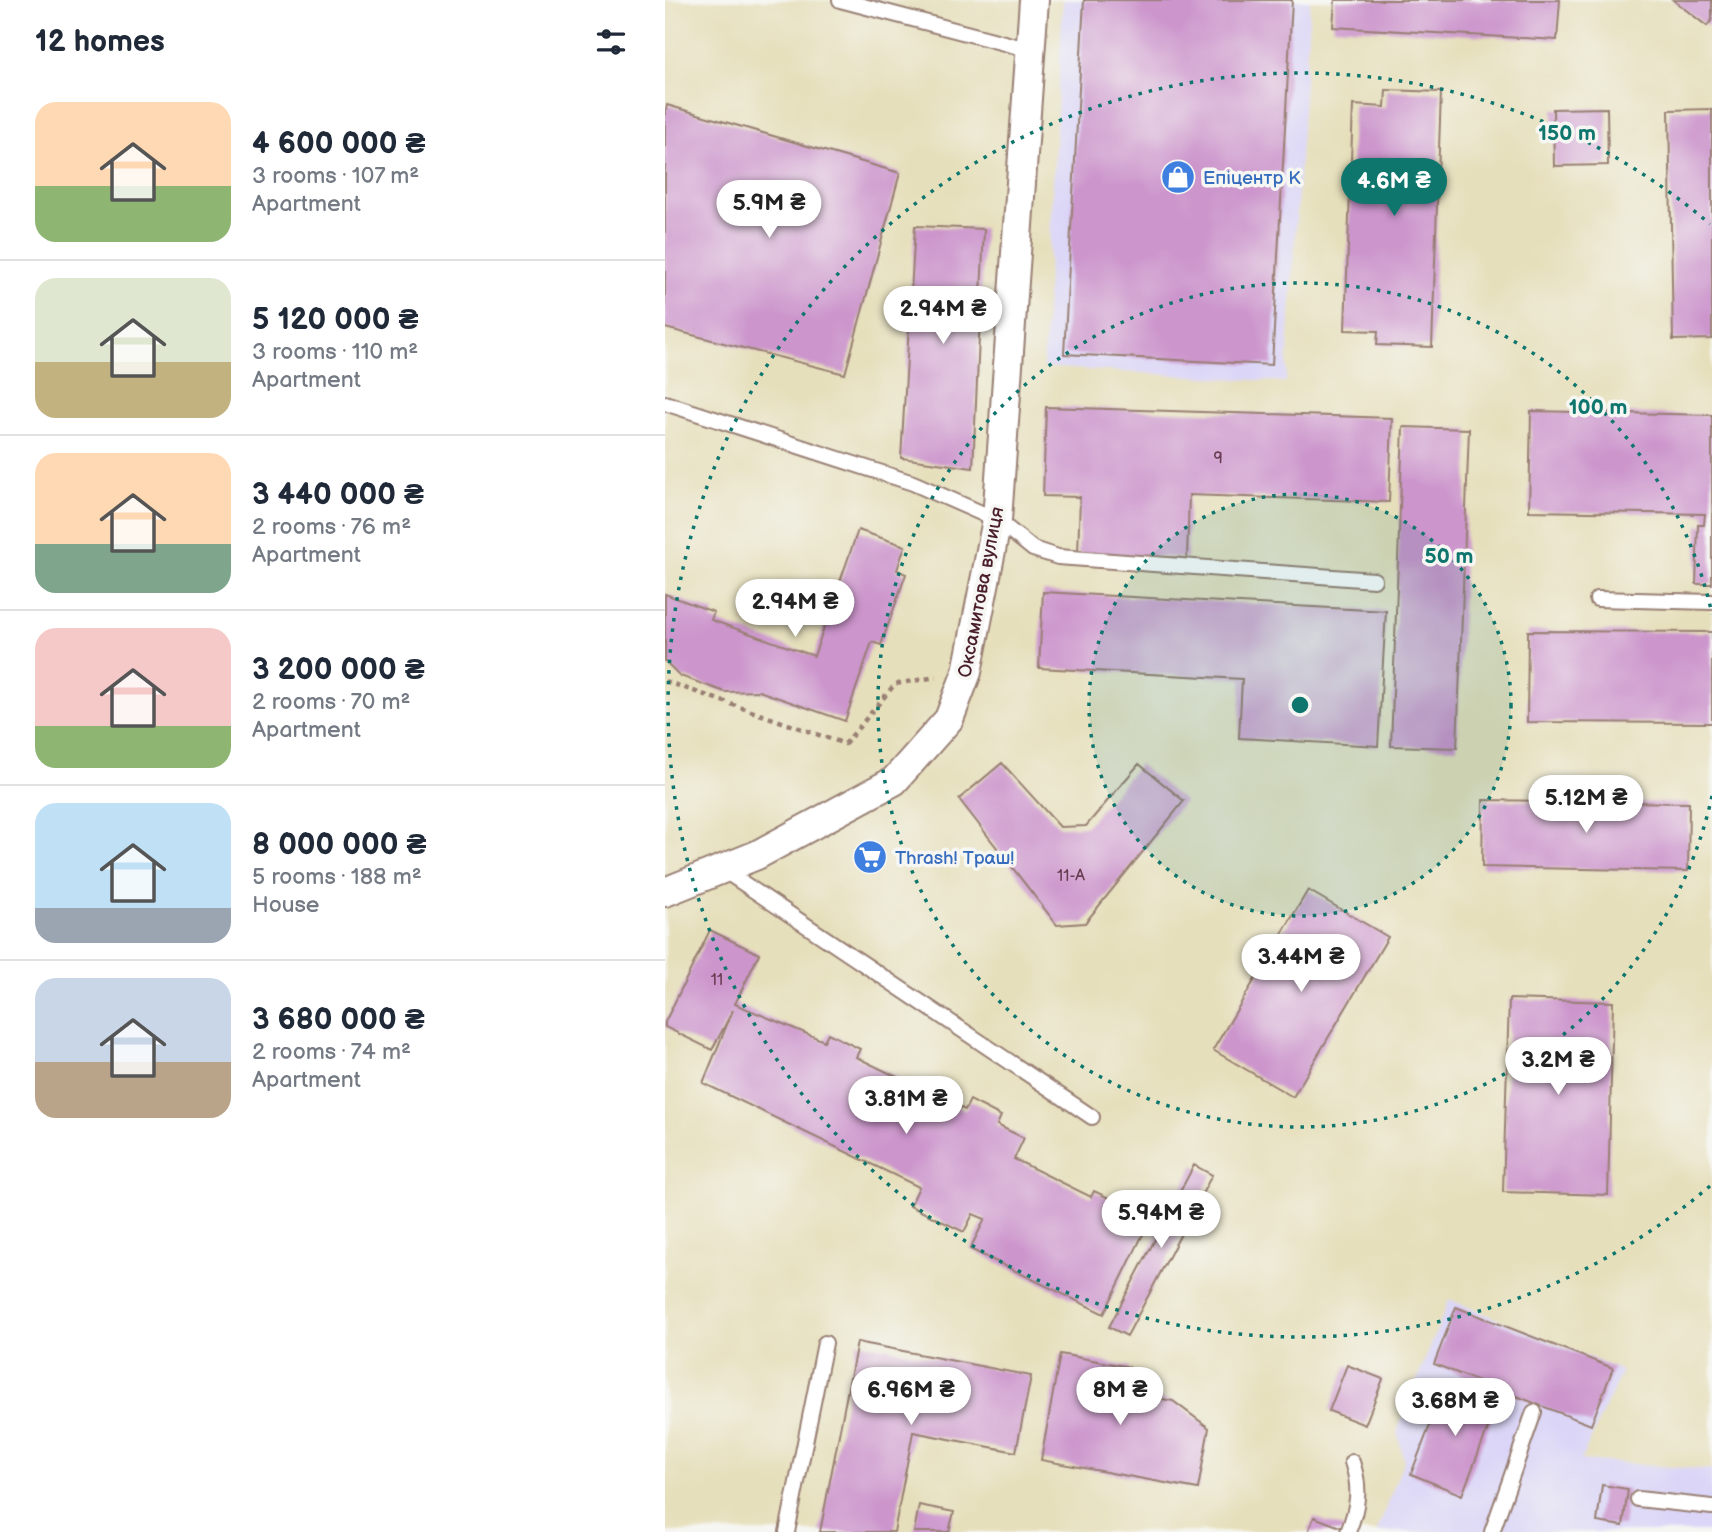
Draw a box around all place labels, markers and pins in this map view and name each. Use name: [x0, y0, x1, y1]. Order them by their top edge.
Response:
shop icon: Епіцентр К: [1159, 158, 1197, 196]
pin: 4.6M ₴: [1337, 158, 1451, 218]
place label: Епіцентр К: [1203, 167, 1301, 190]
pin: 5.9M ₴: [712, 180, 826, 240]
pin: 2.94M ₴: [878, 286, 1008, 346]
pin: 2.94M ₴: [730, 580, 860, 639]
centre of rings: [1288, 693, 1312, 717]
pin: 5.12M ₴: [1521, 776, 1651, 835]
supermarket icon: Thrash! Траш!: [851, 838, 889, 876]
place label: Thrash! Траш!: [895, 847, 1014, 870]
pin: 3.44M ₴: [1236, 934, 1366, 994]
pin: 3.2M ₴: [1501, 1038, 1615, 1097]
pin: 3.81M ₴: [841, 1076, 971, 1136]
pin: 5.94M ₴: [1096, 1190, 1226, 1250]
pin: 6.96M ₴: [846, 1368, 976, 1427]
pin: 8M ₴: [1079, 1368, 1161, 1427]
pin: 3.68M ₴: [1390, 1378, 1520, 1438]

